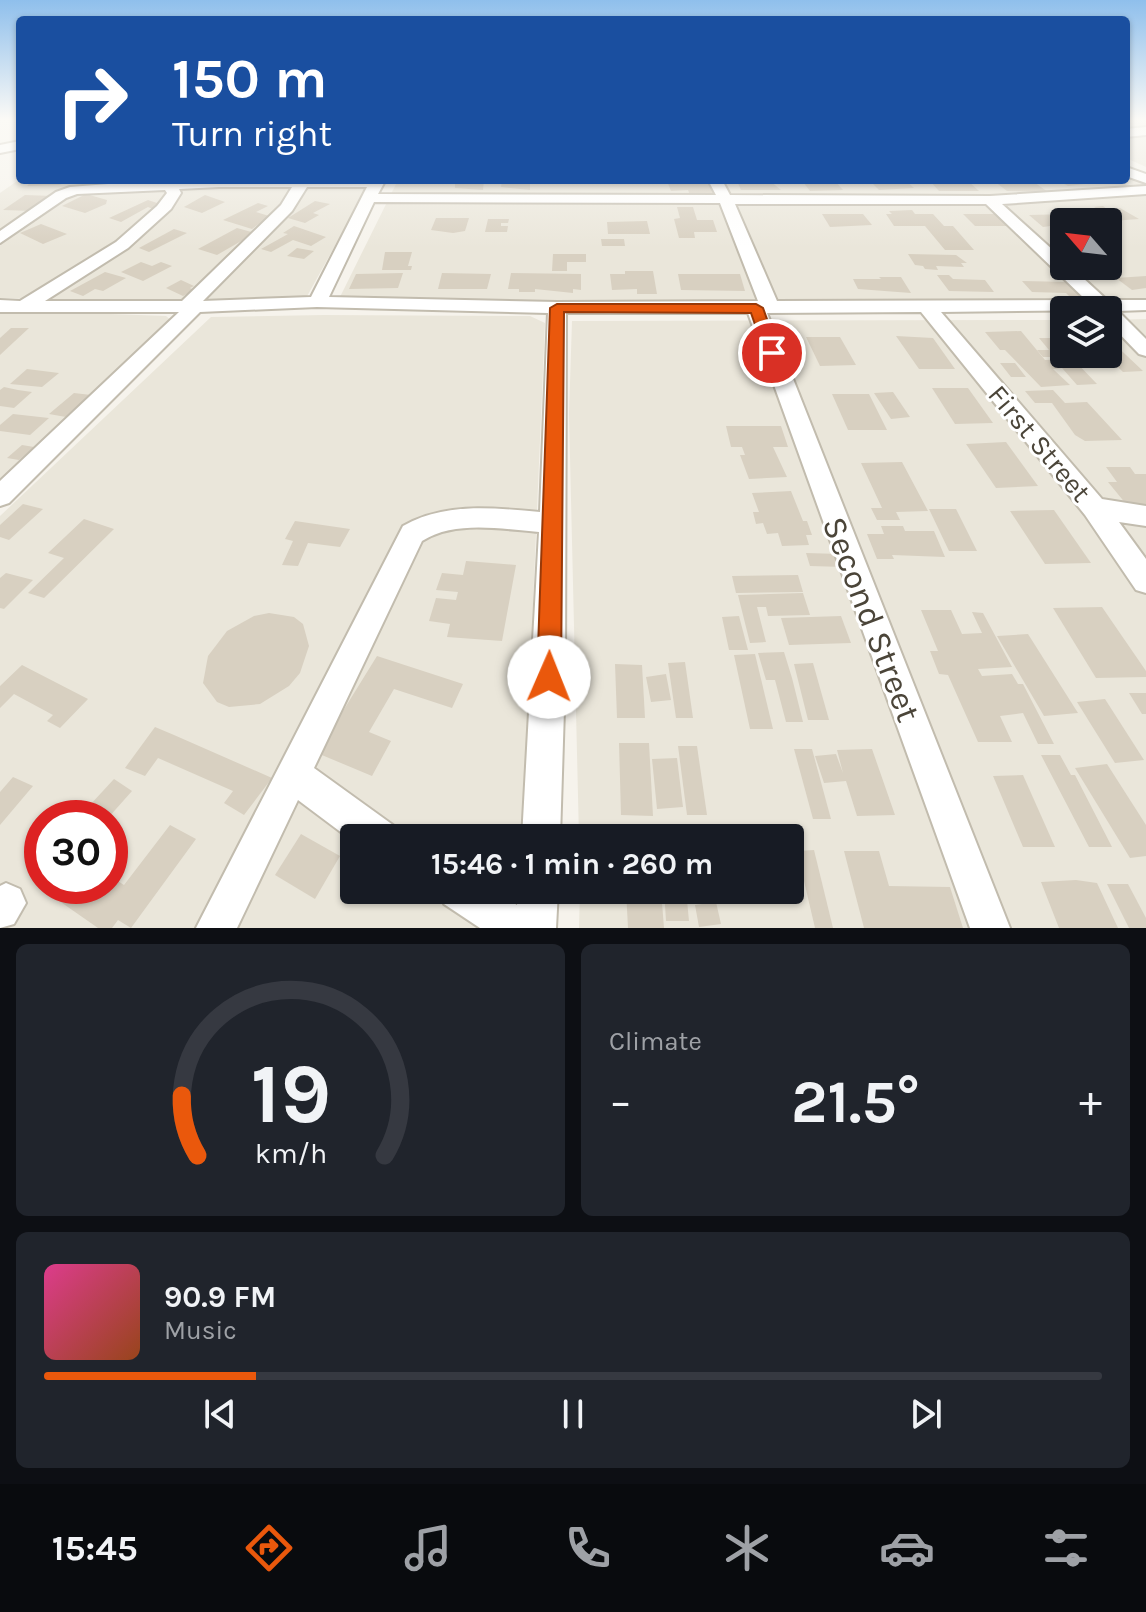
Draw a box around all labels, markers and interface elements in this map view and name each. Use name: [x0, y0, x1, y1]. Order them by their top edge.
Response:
text: 150 m: [172, 46, 327, 111]
icon: right: [40, 48, 144, 152]
text: Turn right: [172, 113, 332, 155]
north arrow: [1050, 208, 1122, 280]
map controls: [1050, 208, 1122, 368]
button: layers: [1050, 296, 1122, 368]
pin: [738, 319, 806, 387]
icon: arrive: [750, 331, 794, 375]
street label: First Street: [981, 378, 1098, 508]
street label: Second Street: [814, 511, 928, 727]
position arrow: [507, 635, 591, 719]
speed limit sign: 30: [24, 800, 128, 904]
text: 15:46 · 1 min · 260 m: [431, 846, 713, 882]
text: Climate: [609, 1026, 702, 1057]
text: 19: [250, 1046, 331, 1143]
text: 21.5°: [791, 1067, 920, 1137]
text: −: [609, 1076, 632, 1127]
text: +: [1079, 1076, 1102, 1127]
text: km/h: [254, 1137, 327, 1170]
text: 90.9 FM: [164, 1279, 276, 1315]
text: Music: [164, 1315, 237, 1346]
icon: previous: [198, 1392, 242, 1436]
icon: pause: [551, 1392, 595, 1436]
icon: next: [904, 1392, 948, 1436]
icon: directions: [241, 1520, 297, 1576]
icon: music: [400, 1520, 456, 1576]
icon: phone: [560, 1520, 616, 1576]
icon: climate: [719, 1520, 775, 1576]
icon: car: [879, 1520, 935, 1576]
icon: filters: [1038, 1520, 1094, 1576]
text: 15:45: [52, 1527, 138, 1569]

